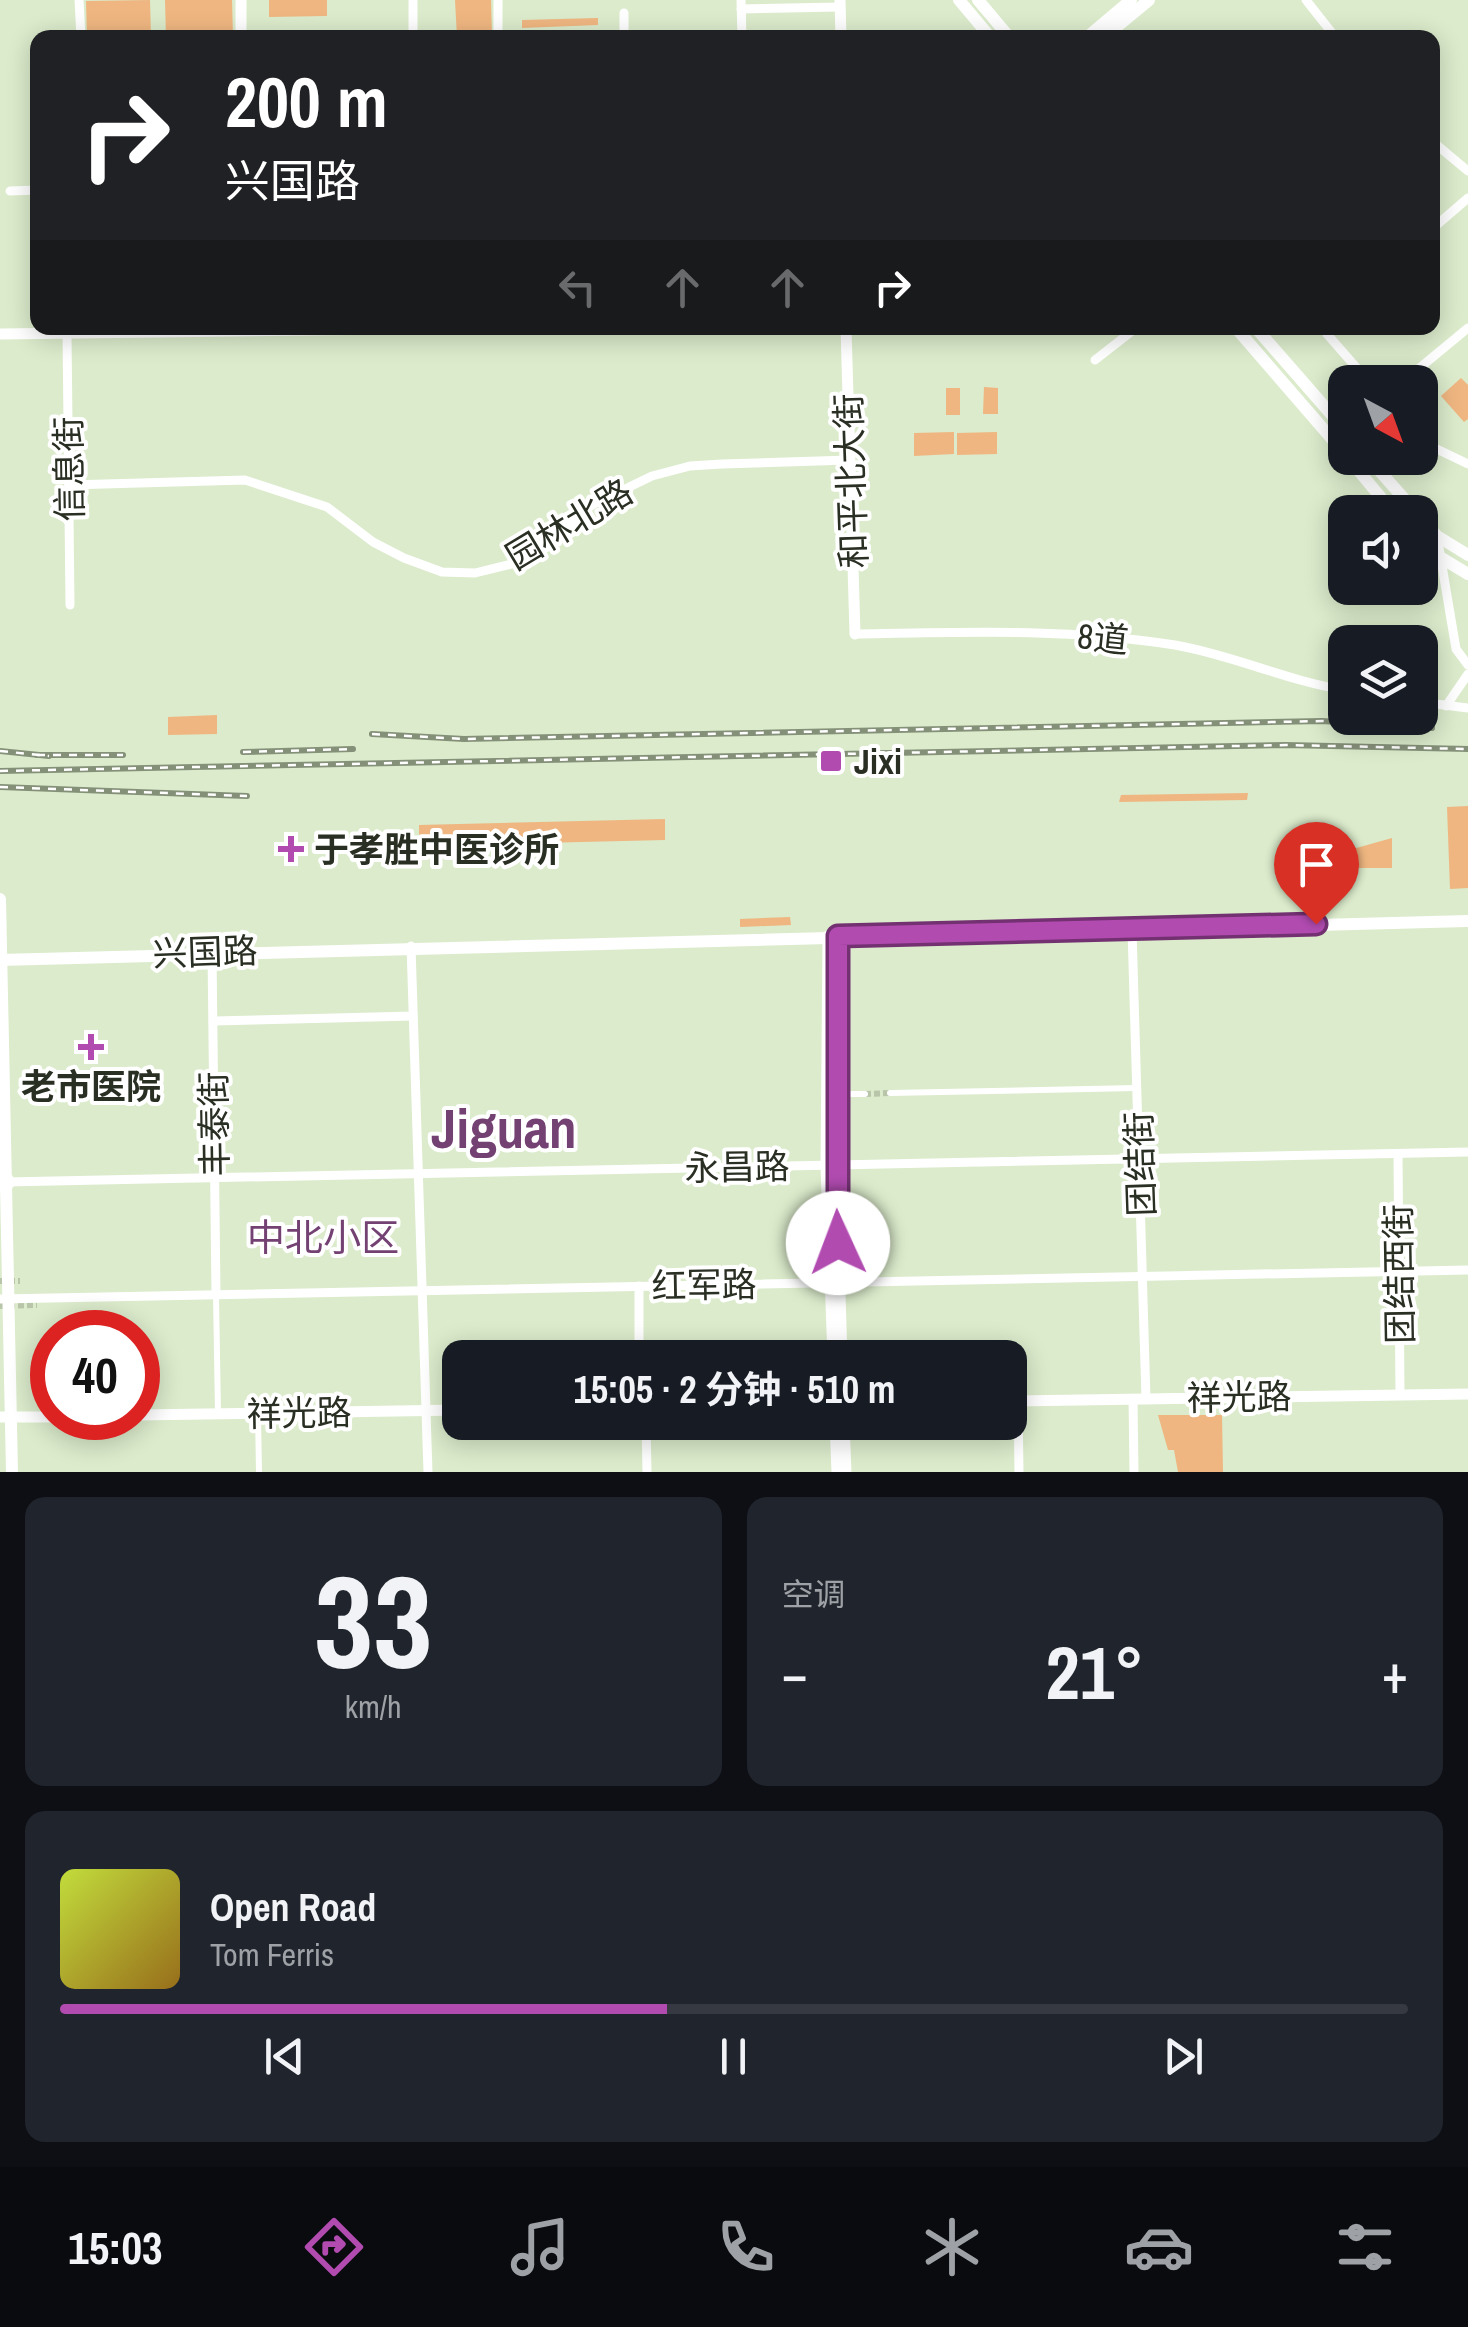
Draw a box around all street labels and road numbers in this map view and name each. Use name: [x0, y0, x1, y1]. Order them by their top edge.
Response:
street label: 和平北大街: [824, 393, 878, 569]
street label: 信息街: [45, 416, 93, 522]
street label: 园林北路: [497, 468, 641, 580]
street label: 8道: [1075, 612, 1131, 664]
street label: 兴国路: [152, 927, 258, 977]
street label: 丰泰街: [190, 1071, 238, 1177]
street label: 团结街: [1115, 1111, 1165, 1217]
street label: 永昌路: [684, 1143, 790, 1191]
street label: 团结西街: [1374, 1204, 1424, 1344]
street label: 红军路: [651, 1261, 757, 1309]
street label: 祥光路: [1186, 1373, 1292, 1421]
street label: 祥光路: [246, 1389, 352, 1437]

